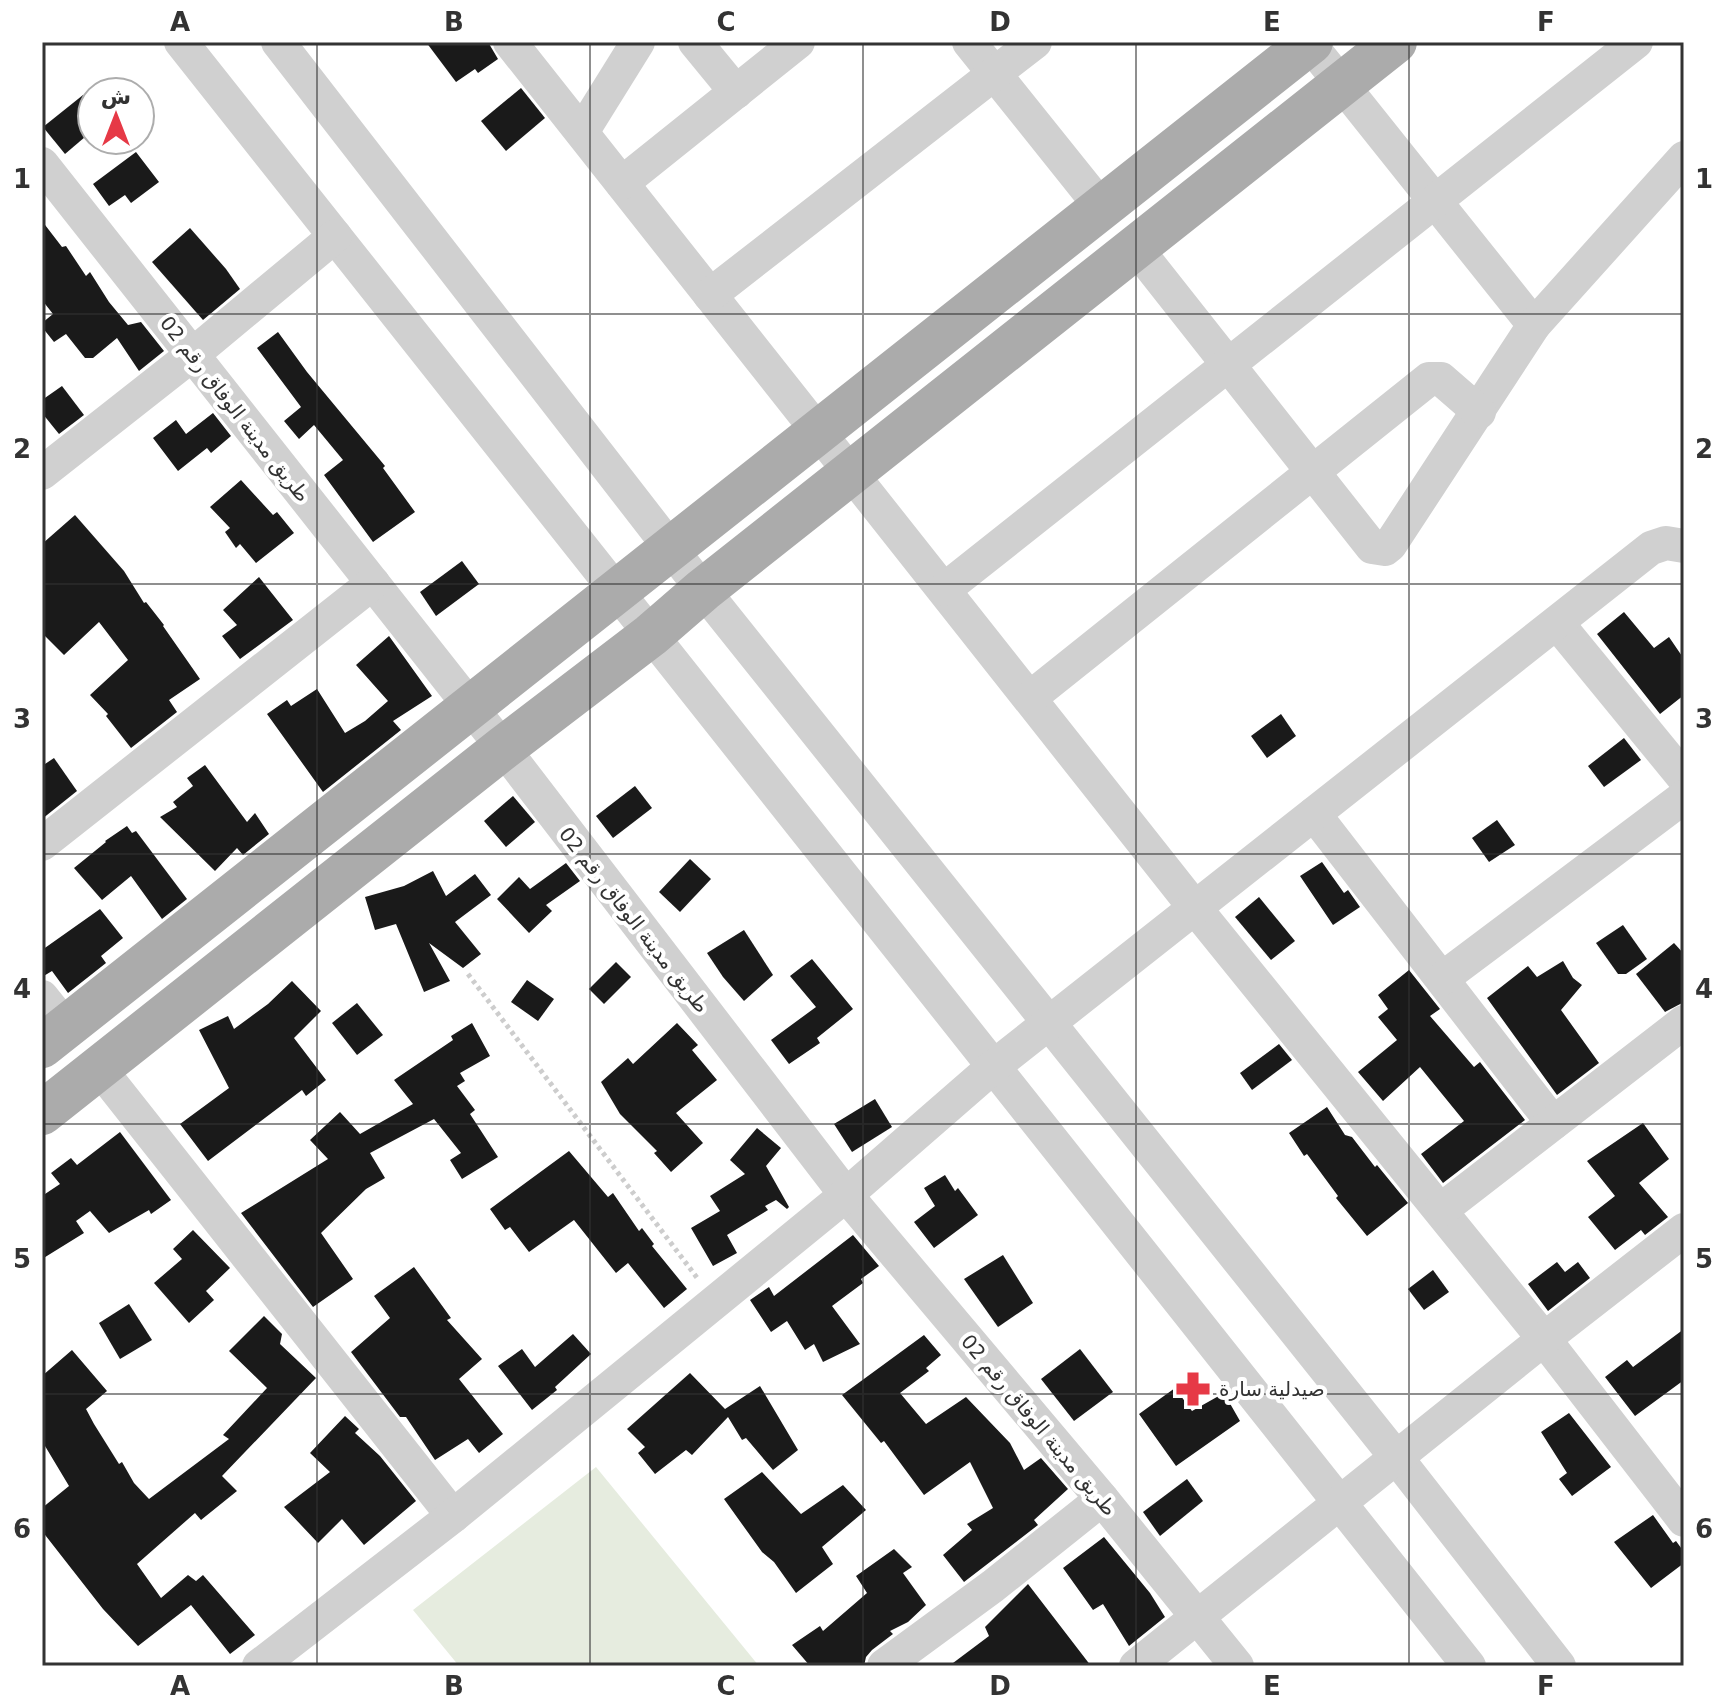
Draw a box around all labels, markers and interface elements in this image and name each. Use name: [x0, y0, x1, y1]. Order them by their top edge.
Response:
text: A: [170, 7, 190, 37]
text: B: [444, 7, 464, 37]
text: C: [716, 7, 736, 37]
text: D: [989, 7, 1011, 37]
text: E: [1263, 7, 1281, 37]
text: F: [1537, 7, 1555, 37]
north arrow: [76, 76, 156, 156]
text: ش: [101, 84, 131, 109]
text: 1: [13, 164, 31, 194]
text: 1: [1695, 164, 1713, 194]
street label: طريق مدينة الوفاق رقم 02: [155, 311, 315, 507]
text: 2: [13, 434, 31, 464]
text: 2: [1695, 434, 1713, 464]
text: 3: [13, 704, 31, 734]
text: 3: [1695, 704, 1713, 734]
street label: طريق مدينة الوفاق رقم 02: [554, 822, 714, 1018]
text: 4: [13, 974, 31, 1004]
text: 4: [1695, 974, 1713, 1004]
text: 5: [13, 1244, 31, 1274]
text: 5: [1695, 1244, 1713, 1274]
street label: طريق مدينة الوفاق رقم 02: [956, 1329, 1122, 1521]
pharmacy icon: صيدلية سارة: [1174, 1370, 1212, 1408]
place label: صيدلية سارة: [1219, 1377, 1325, 1401]
text: 6: [13, 1514, 31, 1544]
text: 6: [1695, 1514, 1713, 1544]
text: A: [170, 1671, 190, 1701]
text: B: [444, 1671, 464, 1701]
text: C: [716, 1671, 736, 1701]
text: D: [989, 1671, 1011, 1701]
text: E: [1263, 1671, 1281, 1701]
text: F: [1537, 1671, 1555, 1701]

